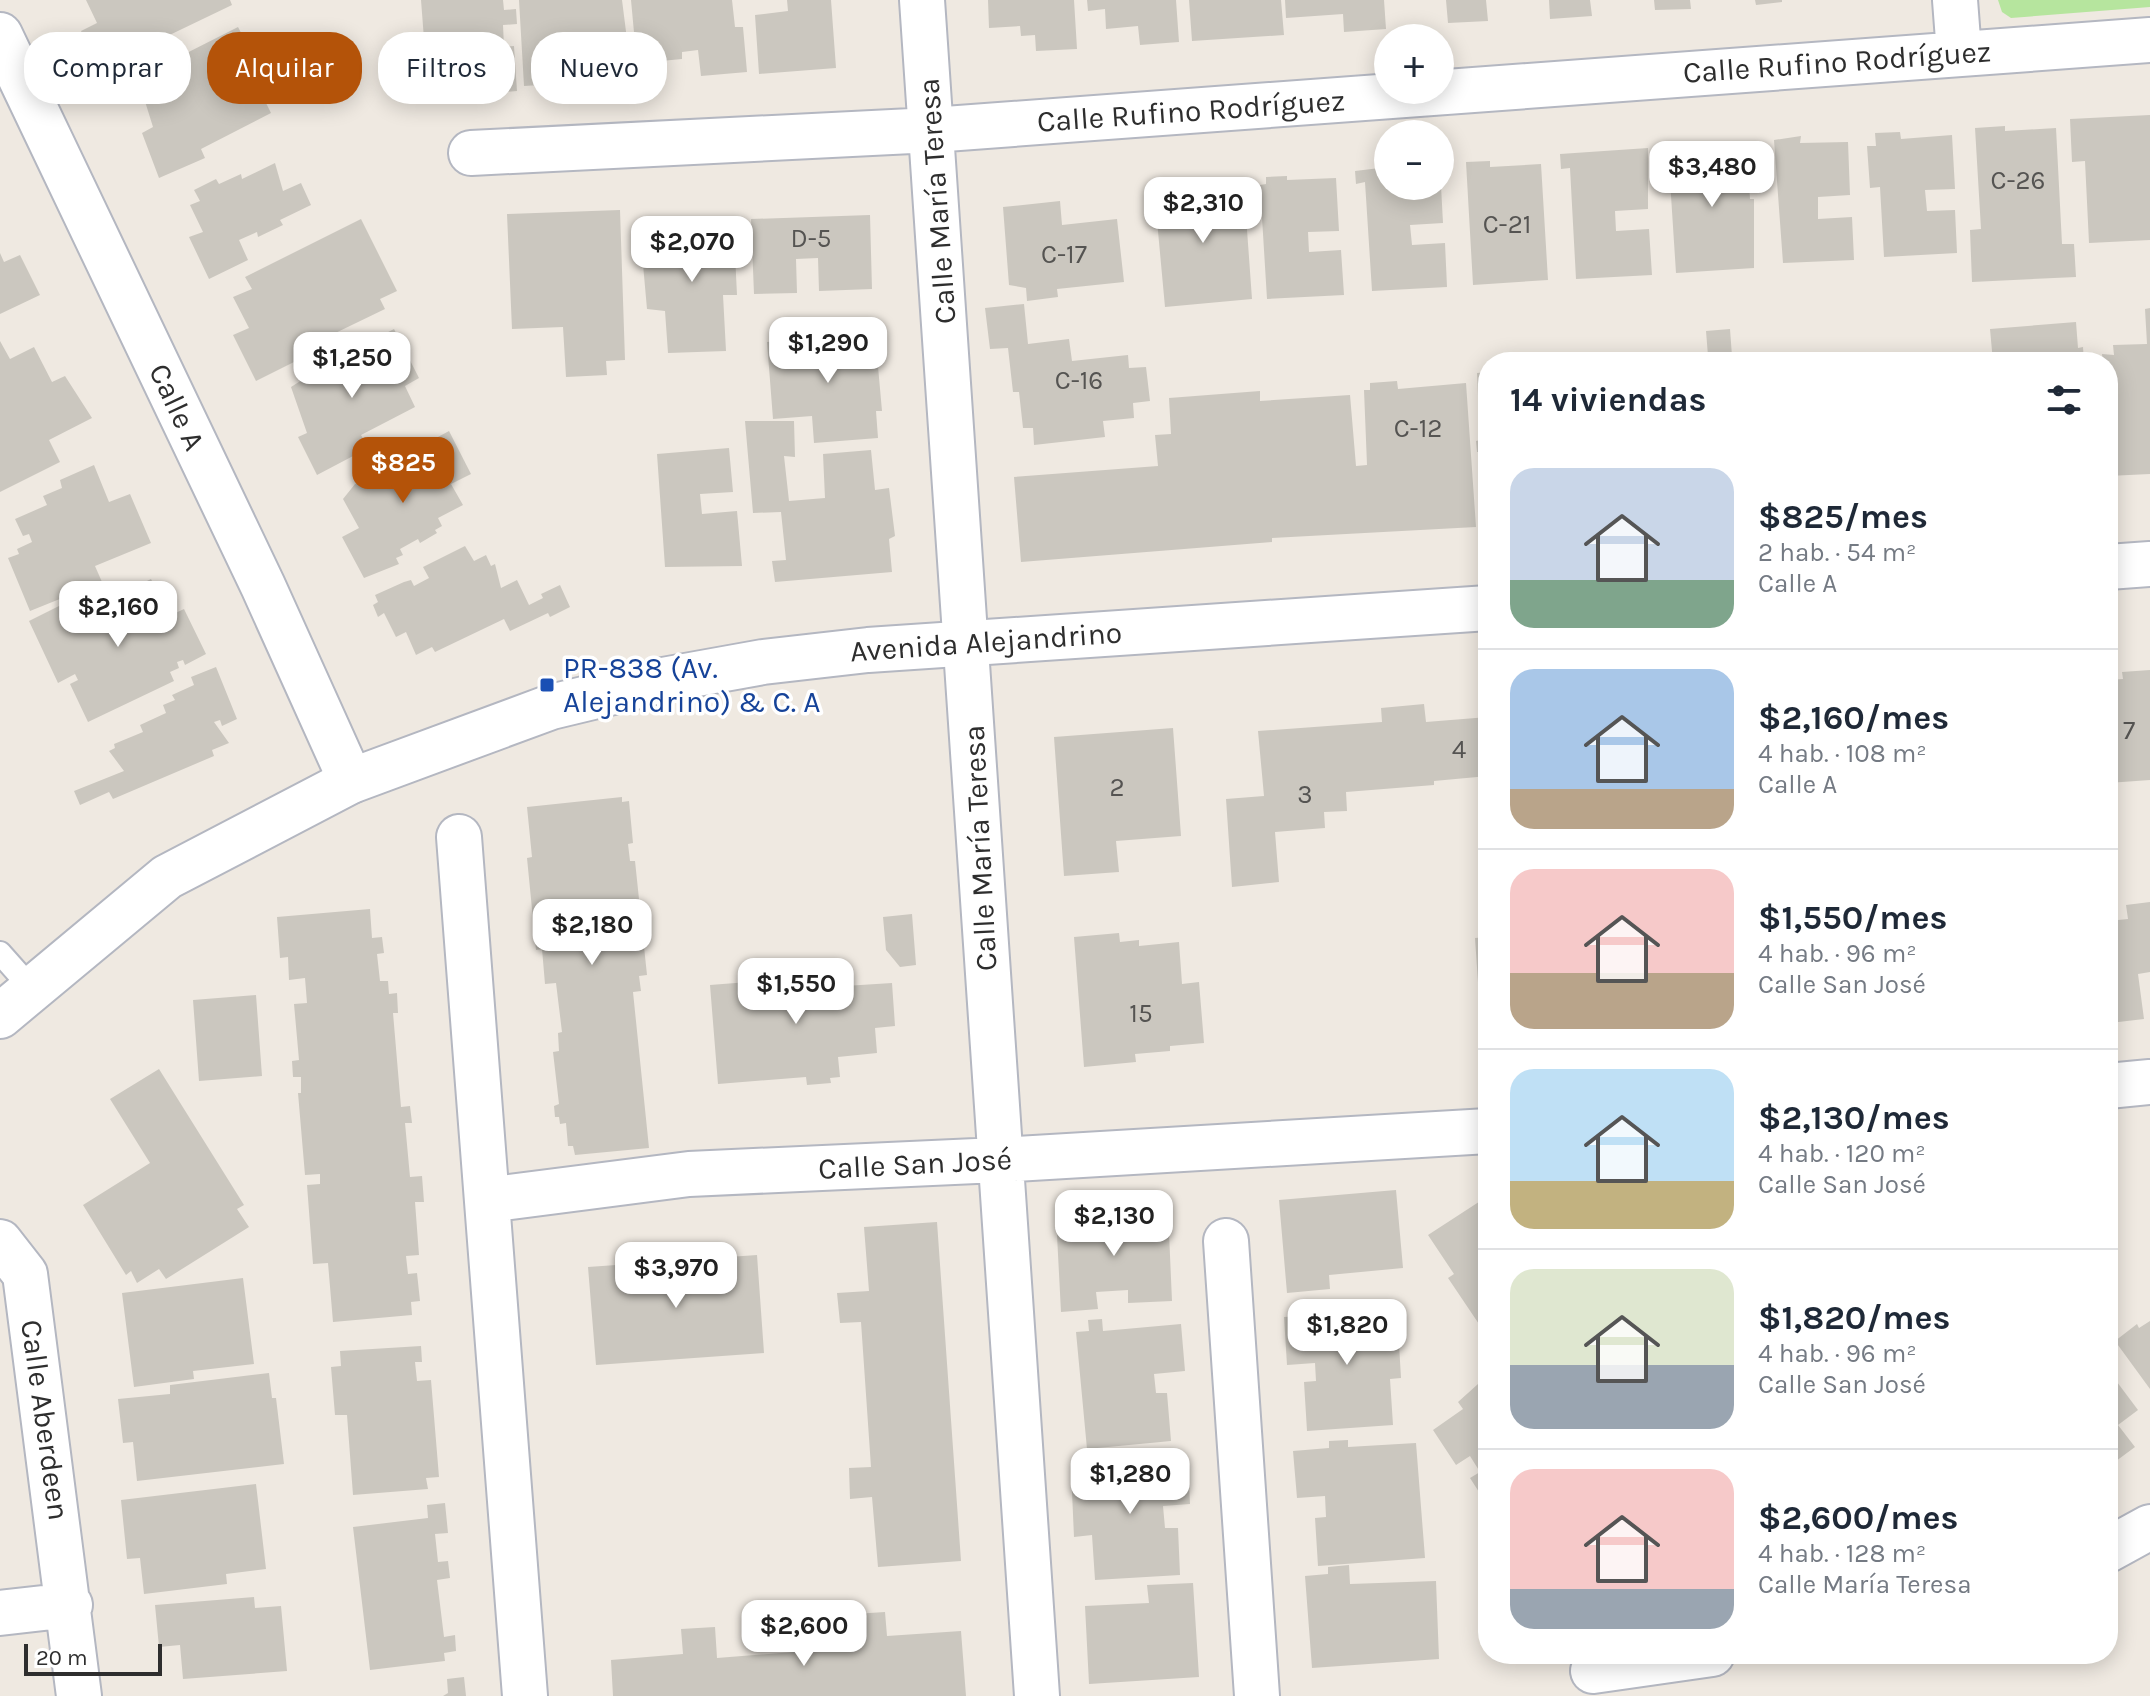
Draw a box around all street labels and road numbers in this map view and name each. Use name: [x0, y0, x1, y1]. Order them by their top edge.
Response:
street label: Calle Rufino Rodríguez: [1682, 33, 1992, 91]
street label: Calle María Teresa: [910, 77, 964, 325]
street label: Calle Rufino Rodríguez: [1036, 82, 1346, 140]
street label: Calle A: [141, 358, 213, 456]
street label: Avenida Alejandrino: [849, 615, 1123, 669]
street label: Calle María Teresa: [956, 724, 1004, 972]
street label: Calle San José: [817, 1141, 1013, 1187]
street label: Calle Aberdeen: [13, 1317, 77, 1523]

